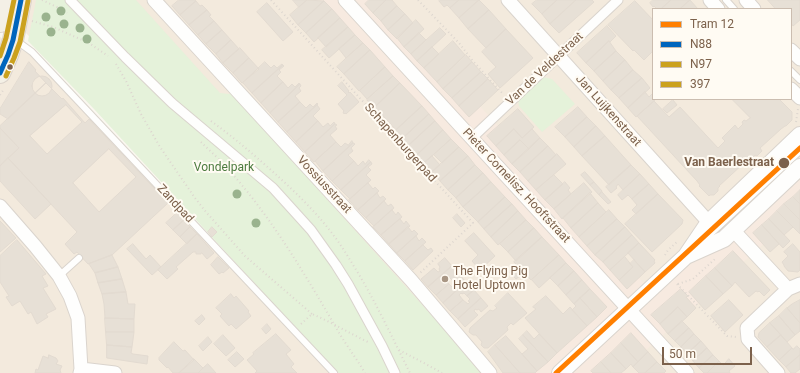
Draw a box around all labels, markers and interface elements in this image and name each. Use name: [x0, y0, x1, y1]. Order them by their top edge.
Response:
legend: [652, 8, 792, 100]
text: Tram 12: [690, 17, 734, 31]
street label: Van de Veldestraat: [503, 30, 587, 108]
text: N88: [690, 37, 712, 51]
text: N97: [690, 57, 712, 71]
unlabelled marker: [5, 62, 15, 72]
street label: Jan Luijkenstraat: [572, 72, 644, 150]
text: 397: [690, 77, 710, 91]
street label: Schapenburgerpad: [361, 101, 439, 185]
street label: Pieter Cornelisz. Hooftstraat: [459, 126, 573, 246]
street label: Vossiusstraat: [294, 153, 354, 217]
place label: Van Baerlestraat: [684, 156, 774, 170]
marker: Van Baerlestraat: [777, 156, 791, 170]
park label: Vondelpark: [194, 161, 254, 175]
street label: Zandpad: [154, 182, 196, 226]
place label: The Flying Pig Hotel Uptown: [453, 265, 528, 293]
marker: The Flying Pig Hotel Uptown: [440, 274, 450, 284]
scale bar: [664, 339, 754, 365]
text: 50 m: [669, 347, 696, 361]

